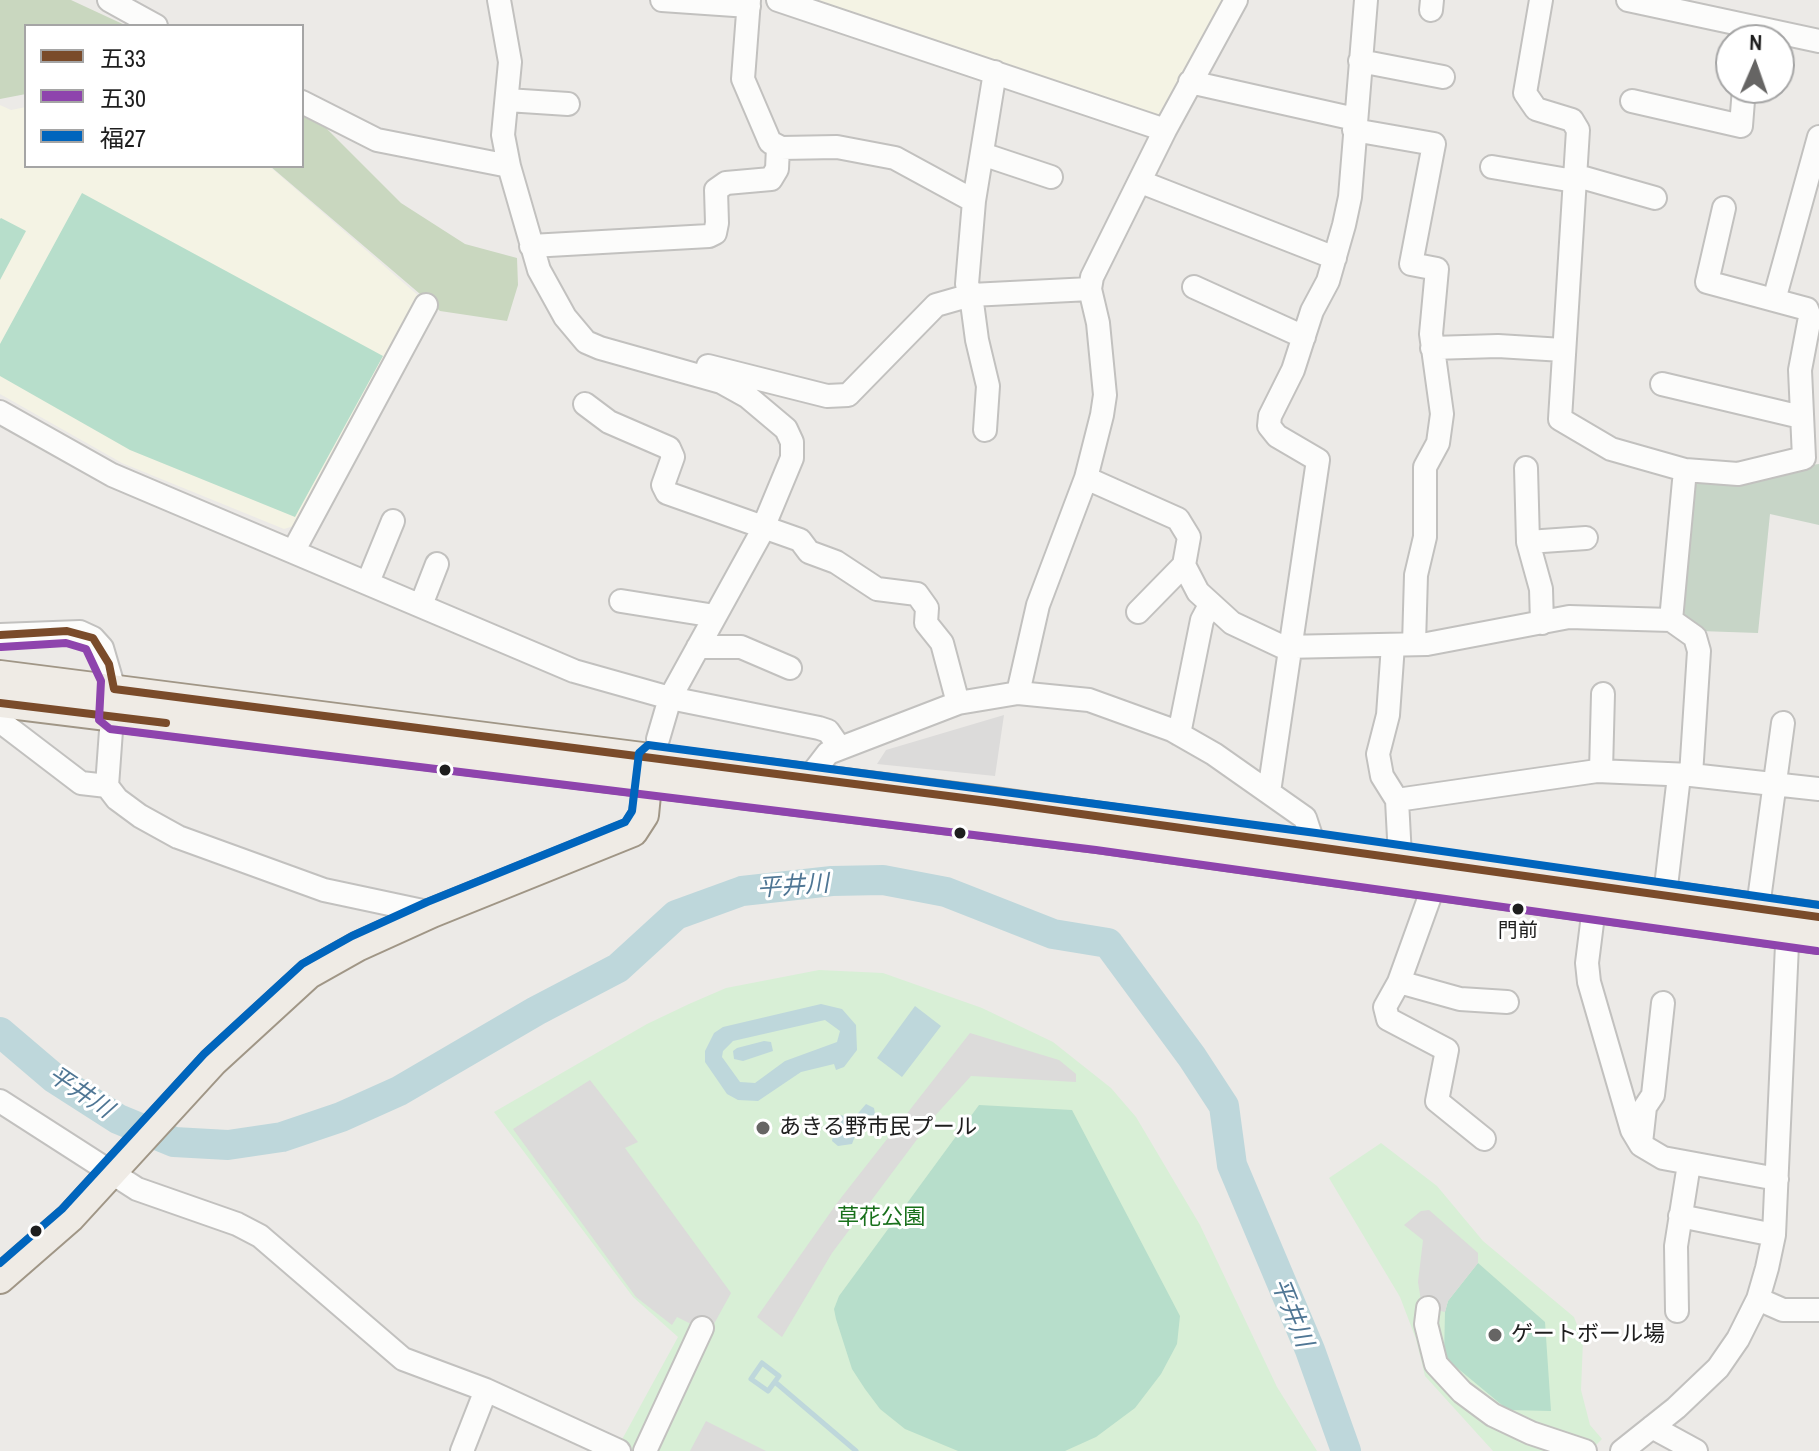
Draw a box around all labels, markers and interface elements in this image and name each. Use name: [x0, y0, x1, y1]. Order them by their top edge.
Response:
legend: [24, 24, 304, 168]
north arrow: [1715, 24, 1795, 104]
text: N: [1749, 27, 1763, 57]
text: 五33: [100, 42, 146, 74]
text: 五30: [100, 82, 146, 114]
text: 福27: [100, 122, 146, 154]
unlabelled marker: [437, 762, 453, 778]
unlabelled marker: [952, 825, 968, 841]
water label: 平井川: [756, 870, 830, 904]
marker: 門前: [1510, 901, 1526, 917]
place label: 門前: [1498, 920, 1538, 944]
water label: 平井川: [42, 1061, 118, 1125]
place label: あきる野市民プール: [779, 1115, 977, 1141]
marker: あきる野市民プール: [754, 1119, 772, 1137]
park label: 草花公園: [837, 1205, 925, 1231]
unlabelled marker: [28, 1223, 44, 1239]
water label: 平井川: [1264, 1274, 1318, 1352]
place label: ゲートボール場: [1511, 1322, 1665, 1348]
marker: ゲートボール場: [1486, 1326, 1504, 1344]

